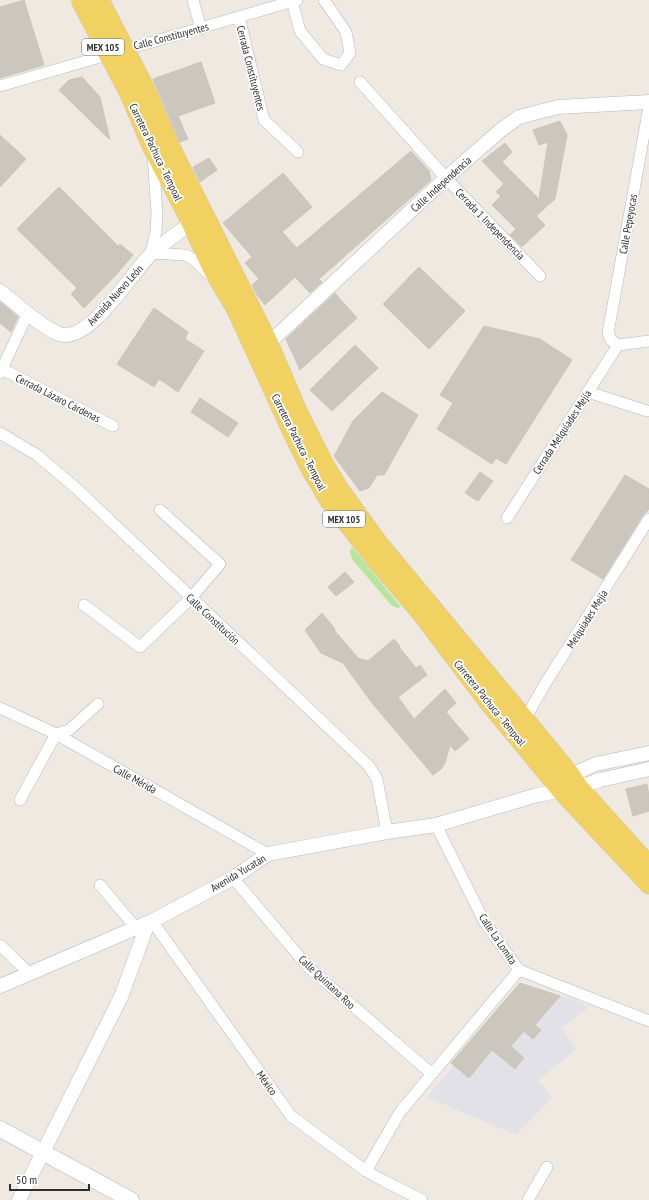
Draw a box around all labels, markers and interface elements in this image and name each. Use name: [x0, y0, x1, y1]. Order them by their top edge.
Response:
street label: Calle Constituyentes: [132, 19, 210, 53]
street label: Cerrada Constituyentes: [234, 24, 268, 112]
road number: MEX 105: [82, 39, 124, 55]
street label: Carretera Pachuca - Tempoal: [126, 101, 186, 203]
street label: Calle Independencia: [408, 153, 474, 215]
street label: Cerrada 1 Independencia: [452, 185, 528, 263]
street label: Calle Pepeyocas: [616, 193, 640, 255]
street label: Avenida Nuevo León: [84, 262, 146, 328]
street label: Cerrada Lázaro Cárdenas: [13, 371, 103, 426]
street label: Cerrada Melquíades Mejía: [530, 387, 594, 477]
street label: Carretera Pachuca - Tempoal: [269, 391, 330, 493]
road number: MEX 105: [323, 511, 365, 527]
street label: Melquiades Mejía: [563, 587, 611, 651]
street label: Calle Constitución: [183, 591, 243, 648]
street label: Carretera Pachuca - Tempoal: [451, 657, 529, 749]
street label: Calle Mérida: [111, 761, 159, 797]
street label: Avenida Yucatán: [208, 851, 268, 895]
street label: Calle La Lomita: [476, 911, 520, 967]
street label: Calle Quintana Roo: [296, 952, 359, 1012]
street label: México: [254, 1068, 281, 1098]
scale bar: [10, 1166, 89, 1192]
text: 50 m: [16, 1172, 37, 1187]

